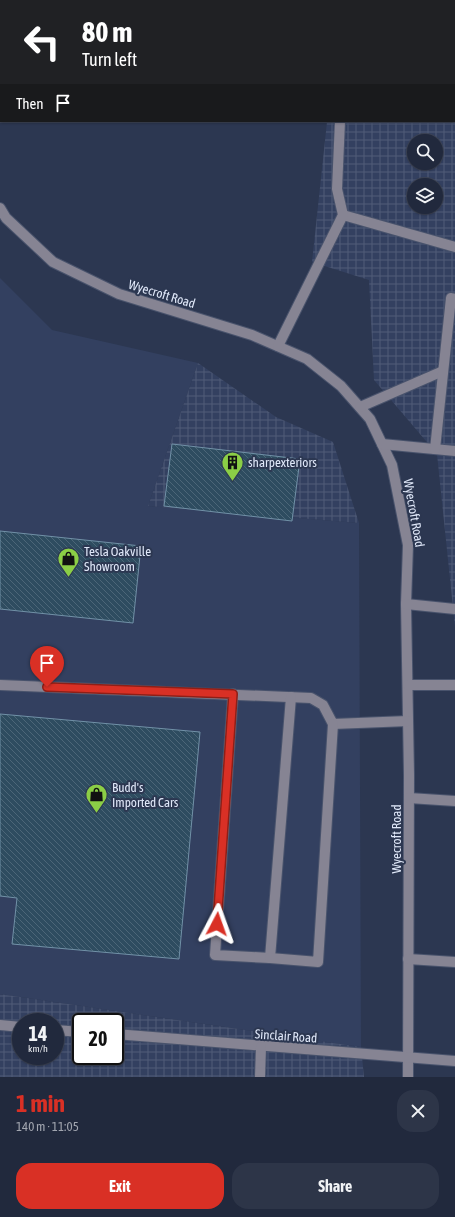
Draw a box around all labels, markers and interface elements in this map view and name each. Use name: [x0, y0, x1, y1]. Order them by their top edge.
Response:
icon: left: [16, 16, 68, 68]
text: 80 m: [82, 16, 132, 48]
text: Turn left: [82, 49, 137, 70]
icon: arrive: [52, 92, 74, 114]
text: Then: [16, 95, 44, 112]
map controls: [407, 134, 443, 214]
button: search: [407, 134, 443, 170]
button: layers: [407, 178, 443, 214]
street label: Wyecroft Road: [127, 277, 197, 311]
building icon: sharpexteriors: [219, 449, 245, 482]
place label: sharpexteriors: [248, 455, 317, 470]
street label: Wyecroft Road: [401, 478, 427, 548]
place label: Tesla Oakville Showroom: [84, 544, 151, 574]
shop icon: Tesla Oakville Showroom: [56, 545, 82, 578]
pin: [30, 646, 64, 687]
icon: arrive: [36, 652, 58, 674]
place label: Budd's Imported Cars: [112, 780, 179, 810]
shop icon: Budd's Imported Cars: [83, 781, 109, 814]
street label: Wyecroft Road: [389, 804, 404, 874]
position arrow: [196, 903, 238, 945]
speed limit sign: 20: [72, 1013, 124, 1065]
text: 14: [29, 1022, 47, 1045]
street label: Sinclair Road: [254, 1026, 318, 1046]
text: km/h: [28, 1043, 48, 1054]
text: 1 min: [16, 1090, 65, 1117]
button: close: [397, 1090, 439, 1132]
text: 140 m · 11:05: [16, 1119, 79, 1134]
button: Exit: [16, 1163, 224, 1209]
button: Share: [232, 1163, 439, 1209]

